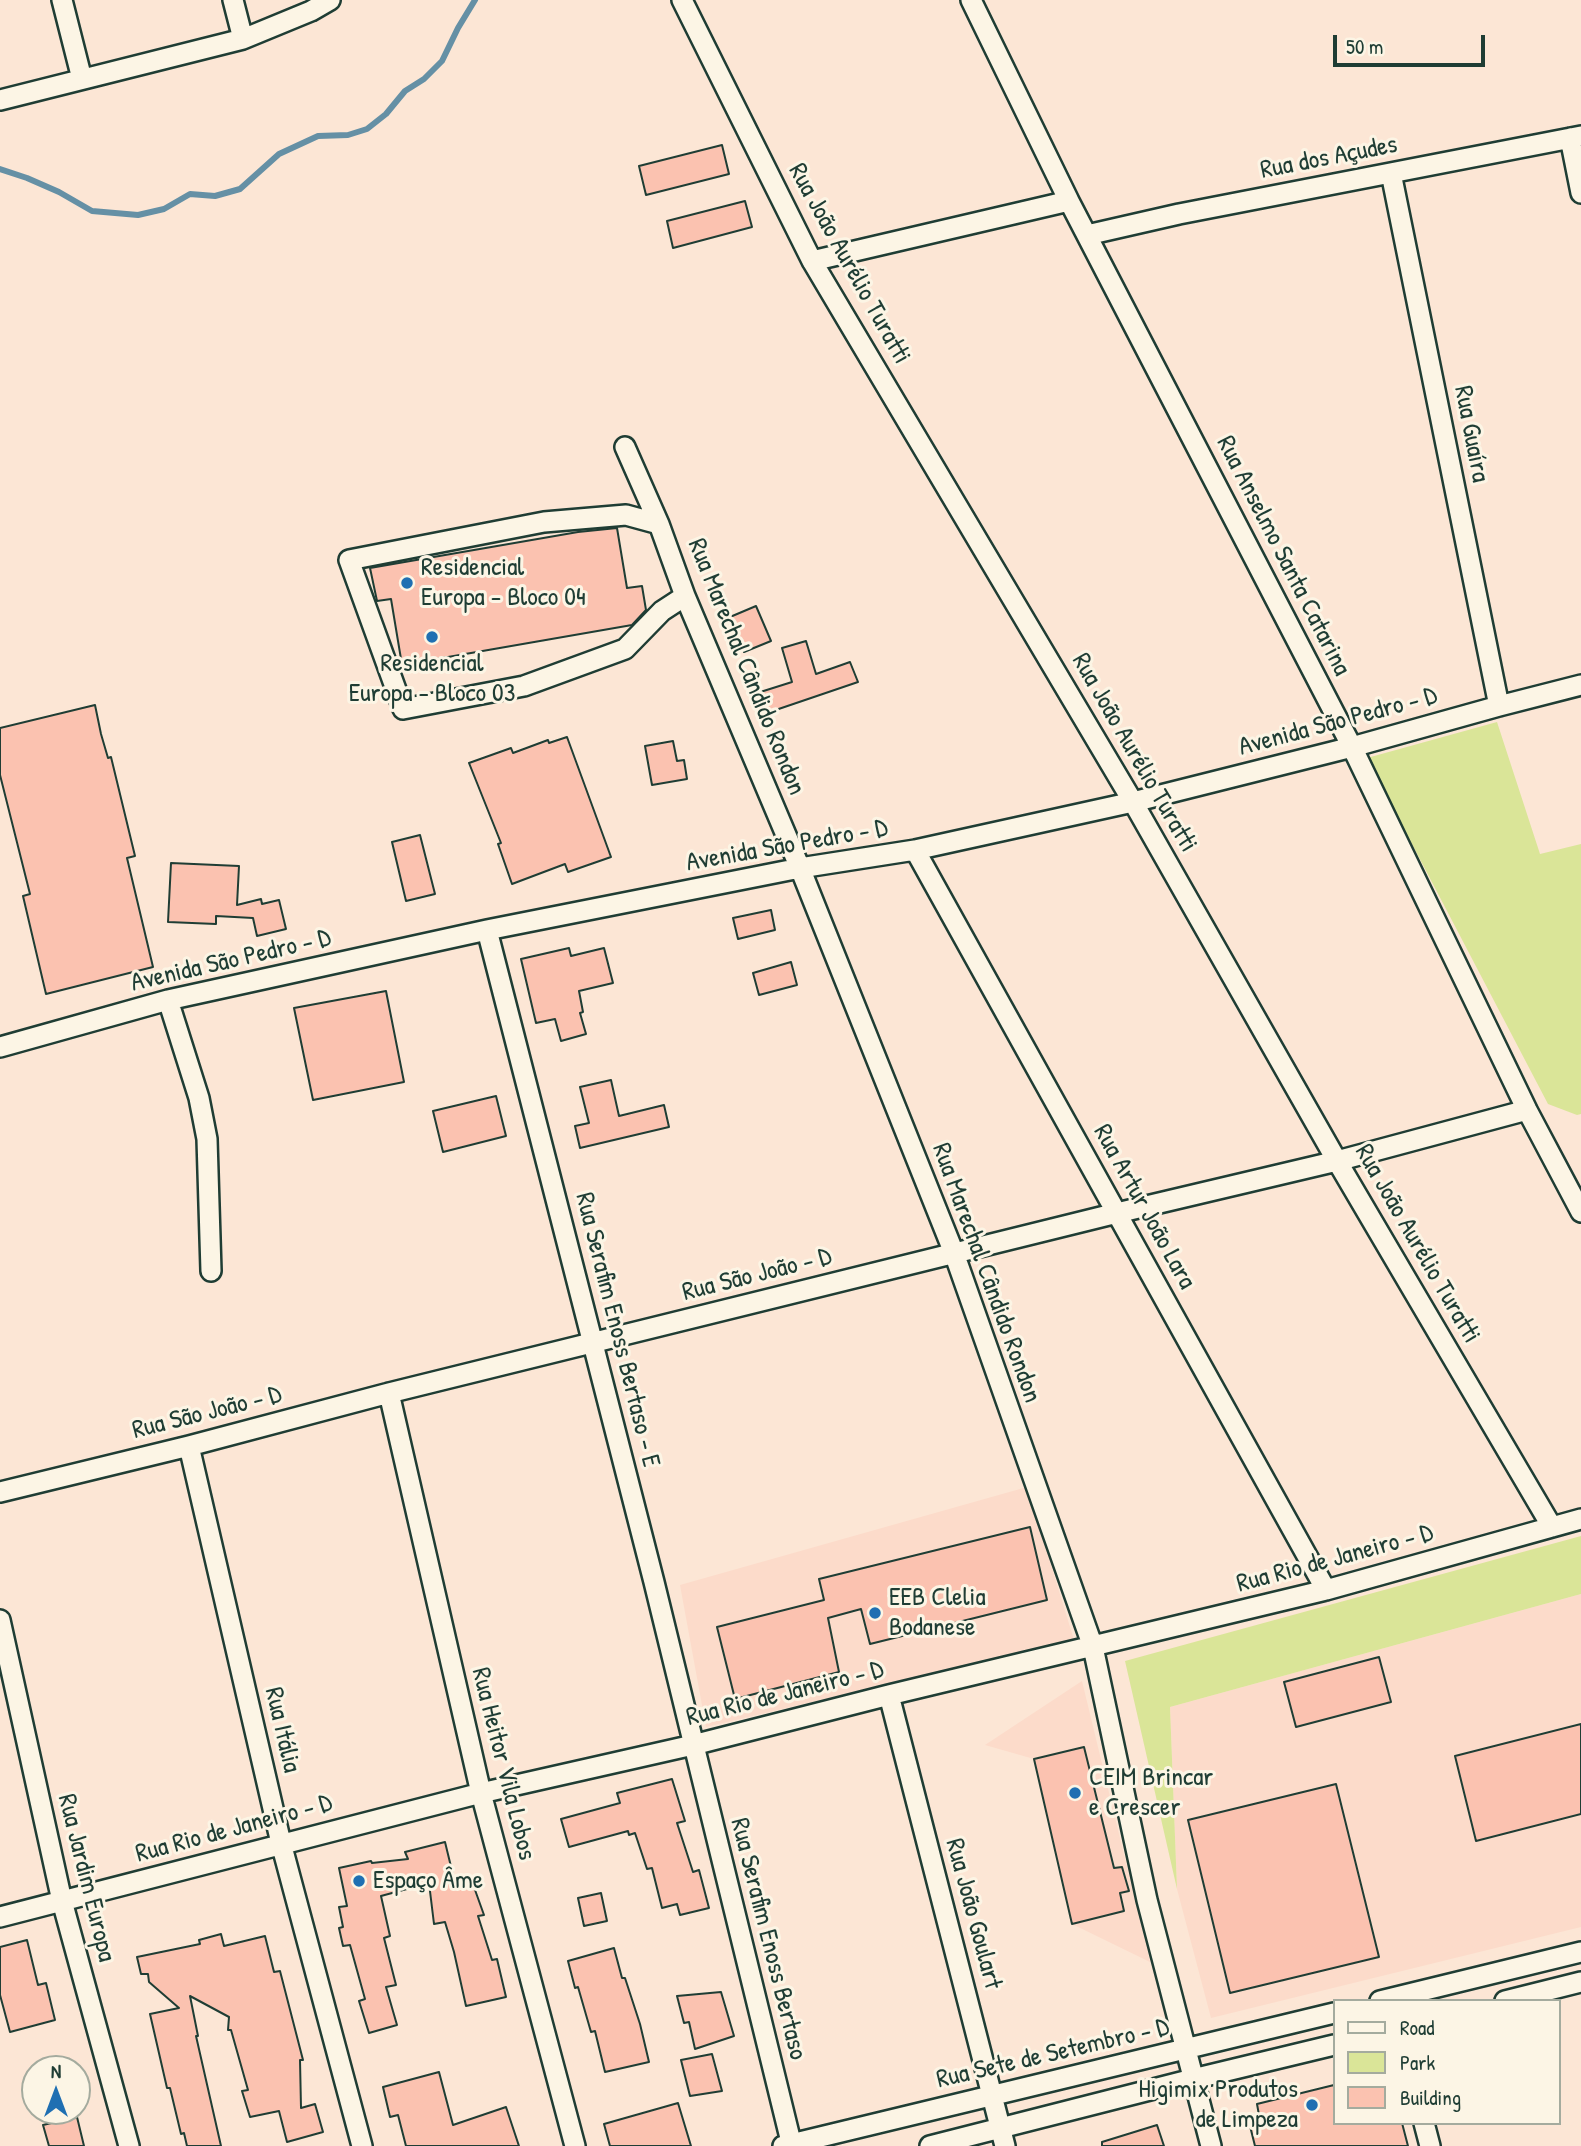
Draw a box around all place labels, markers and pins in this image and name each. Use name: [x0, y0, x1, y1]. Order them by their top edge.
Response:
place label: Residencial Europa - Bloco 04: [421, 552, 586, 614]
marker: Residencial Europa - Bloco 04: [399, 575, 415, 591]
marker: Residencial Europa - Bloco 03: [424, 629, 440, 645]
place label: Residencial Europa - Bloco 03: [349, 648, 515, 710]
place label: EEB Clelia Bodanese: [889, 1582, 986, 1644]
marker: EEB Clelia Bodanese: [867, 1605, 883, 1621]
place label: CEIM Brincar e Crescer: [1089, 1762, 1213, 1824]
marker: CEIM Brincar e Crescer: [1067, 1785, 1083, 1801]
place label: Espaço Âme: [373, 1865, 483, 1897]
marker: Espaço Âme: [351, 1873, 367, 1889]
place label: Higimix Produtos de Limpeza: [1139, 2074, 1298, 2136]
marker: Higimix Produtos de Limpeza: [1304, 2097, 1320, 2113]

